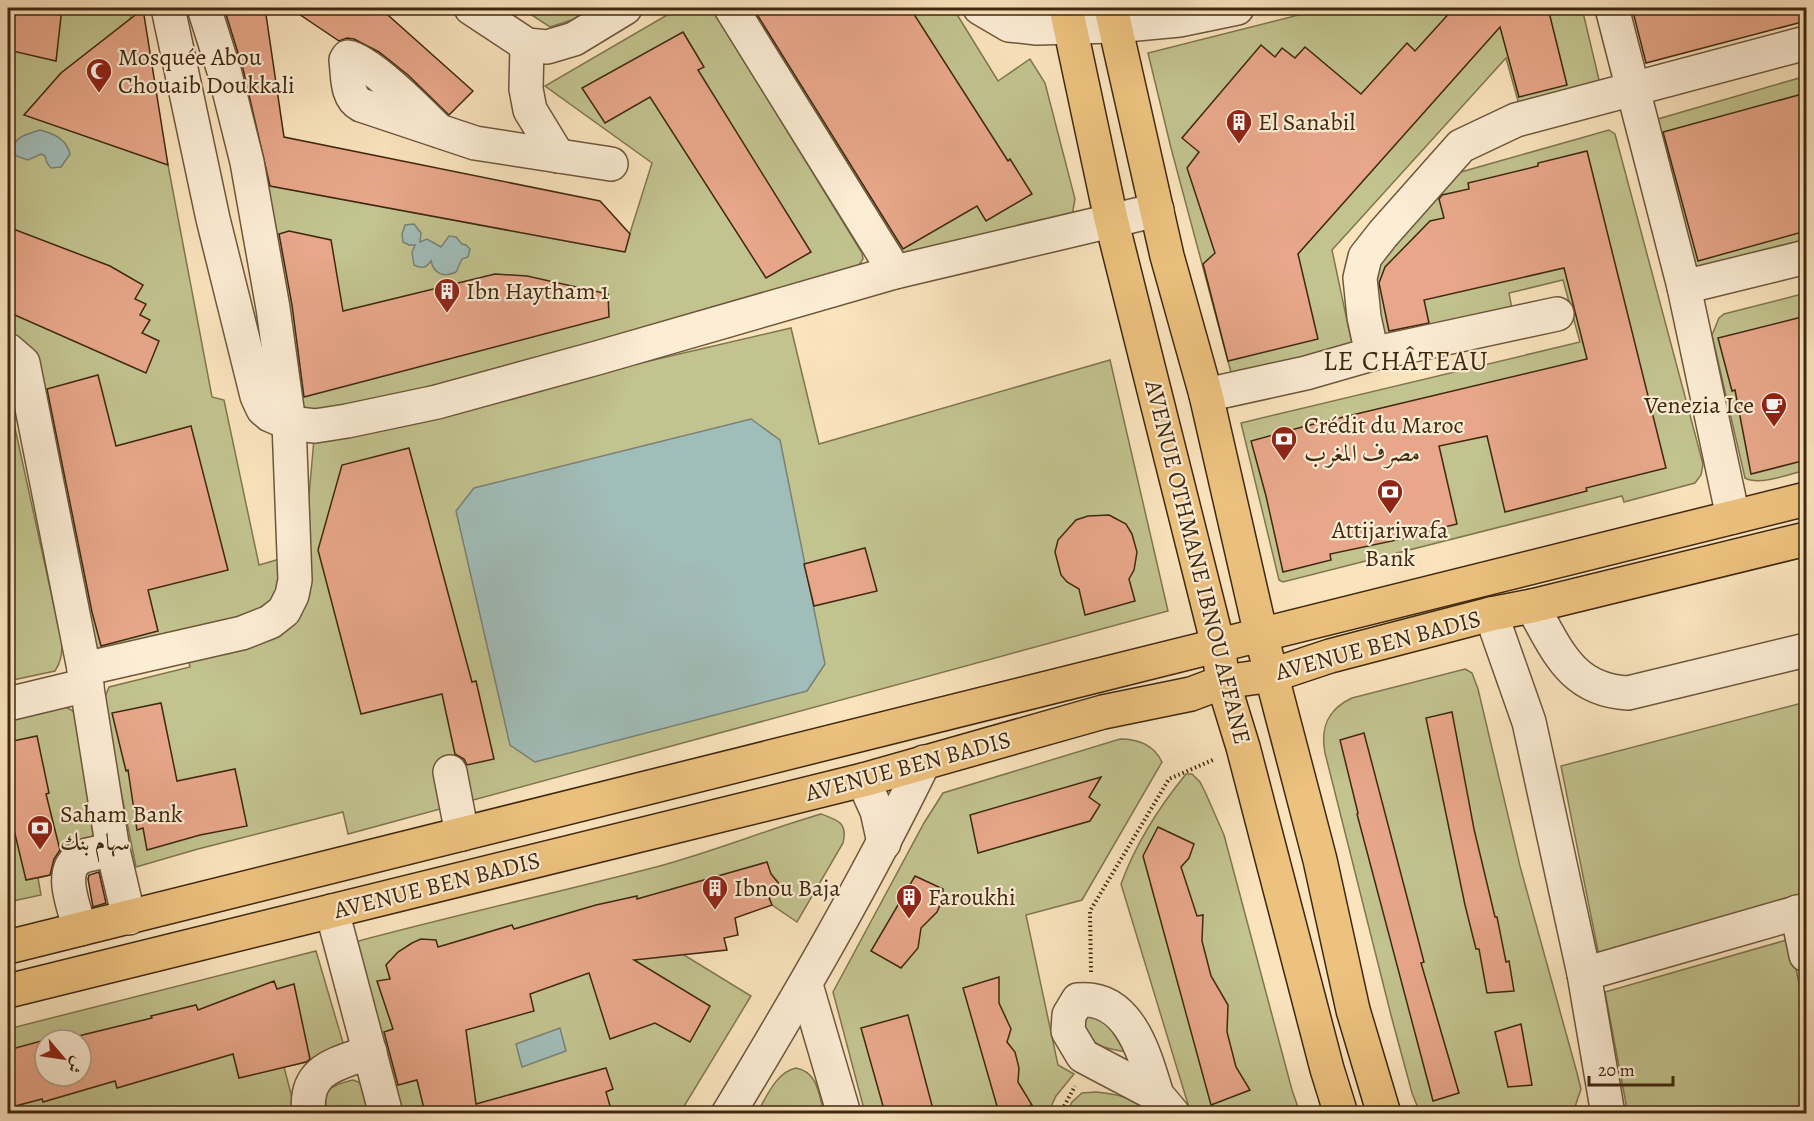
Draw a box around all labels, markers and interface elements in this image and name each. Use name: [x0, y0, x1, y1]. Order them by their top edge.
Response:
place label: Mosquée Abou Chouaib Doukkali: [118, 41, 295, 101]
mosque icon: Mosquée Abou Chouaib Doukkali: [84, 56, 114, 94]
place label: El Sanabil: [1258, 106, 1356, 138]
building icon: El Sanabil: [1224, 107, 1254, 145]
place label: Ibn Haytham 1: [466, 275, 609, 307]
building icon: Ibn Haytham 1: [432, 276, 462, 314]
district label: LE CHÂTEAU: [1323, 343, 1489, 379]
street label: AVENUE OTHMANE IBNOU AFFANE: [1137, 376, 1259, 747]
place label: Venezia Ice: [1643, 389, 1754, 421]
cafe icon: Venezia Ice: [1759, 390, 1789, 428]
place label: Crédit du Maroc مصرف المغرب: [1304, 409, 1464, 469]
bank icon: Crédit du Maroc مصرف المغرب: [1269, 424, 1299, 462]
bank icon: Attijariwafa Bank: [1375, 477, 1405, 515]
place label: Attijariwafa Bank: [1331, 514, 1449, 574]
street label: AVENUE BEN BADIS: [1271, 602, 1484, 688]
street label: AVENUE BEN BADIS: [801, 723, 1014, 809]
place label: Saham Bank سهام بنك: [60, 798, 183, 863]
bank icon: Saham Bank سهام بنك: [25, 813, 55, 851]
street label: AVENUE BEN BADIS: [330, 844, 543, 926]
place label: Ibnou Baja: [734, 872, 841, 904]
building icon: Ibnou Baja: [700, 873, 730, 911]
place label: Faroukhi: [928, 881, 1016, 913]
building icon: Faroukhi: [894, 882, 924, 920]
north arrow: [33, 1028, 93, 1088]
scale bar: [1589, 1049, 1673, 1087]
text: ش: [62, 1053, 89, 1077]
text: 20 m: [1598, 1058, 1635, 1082]

